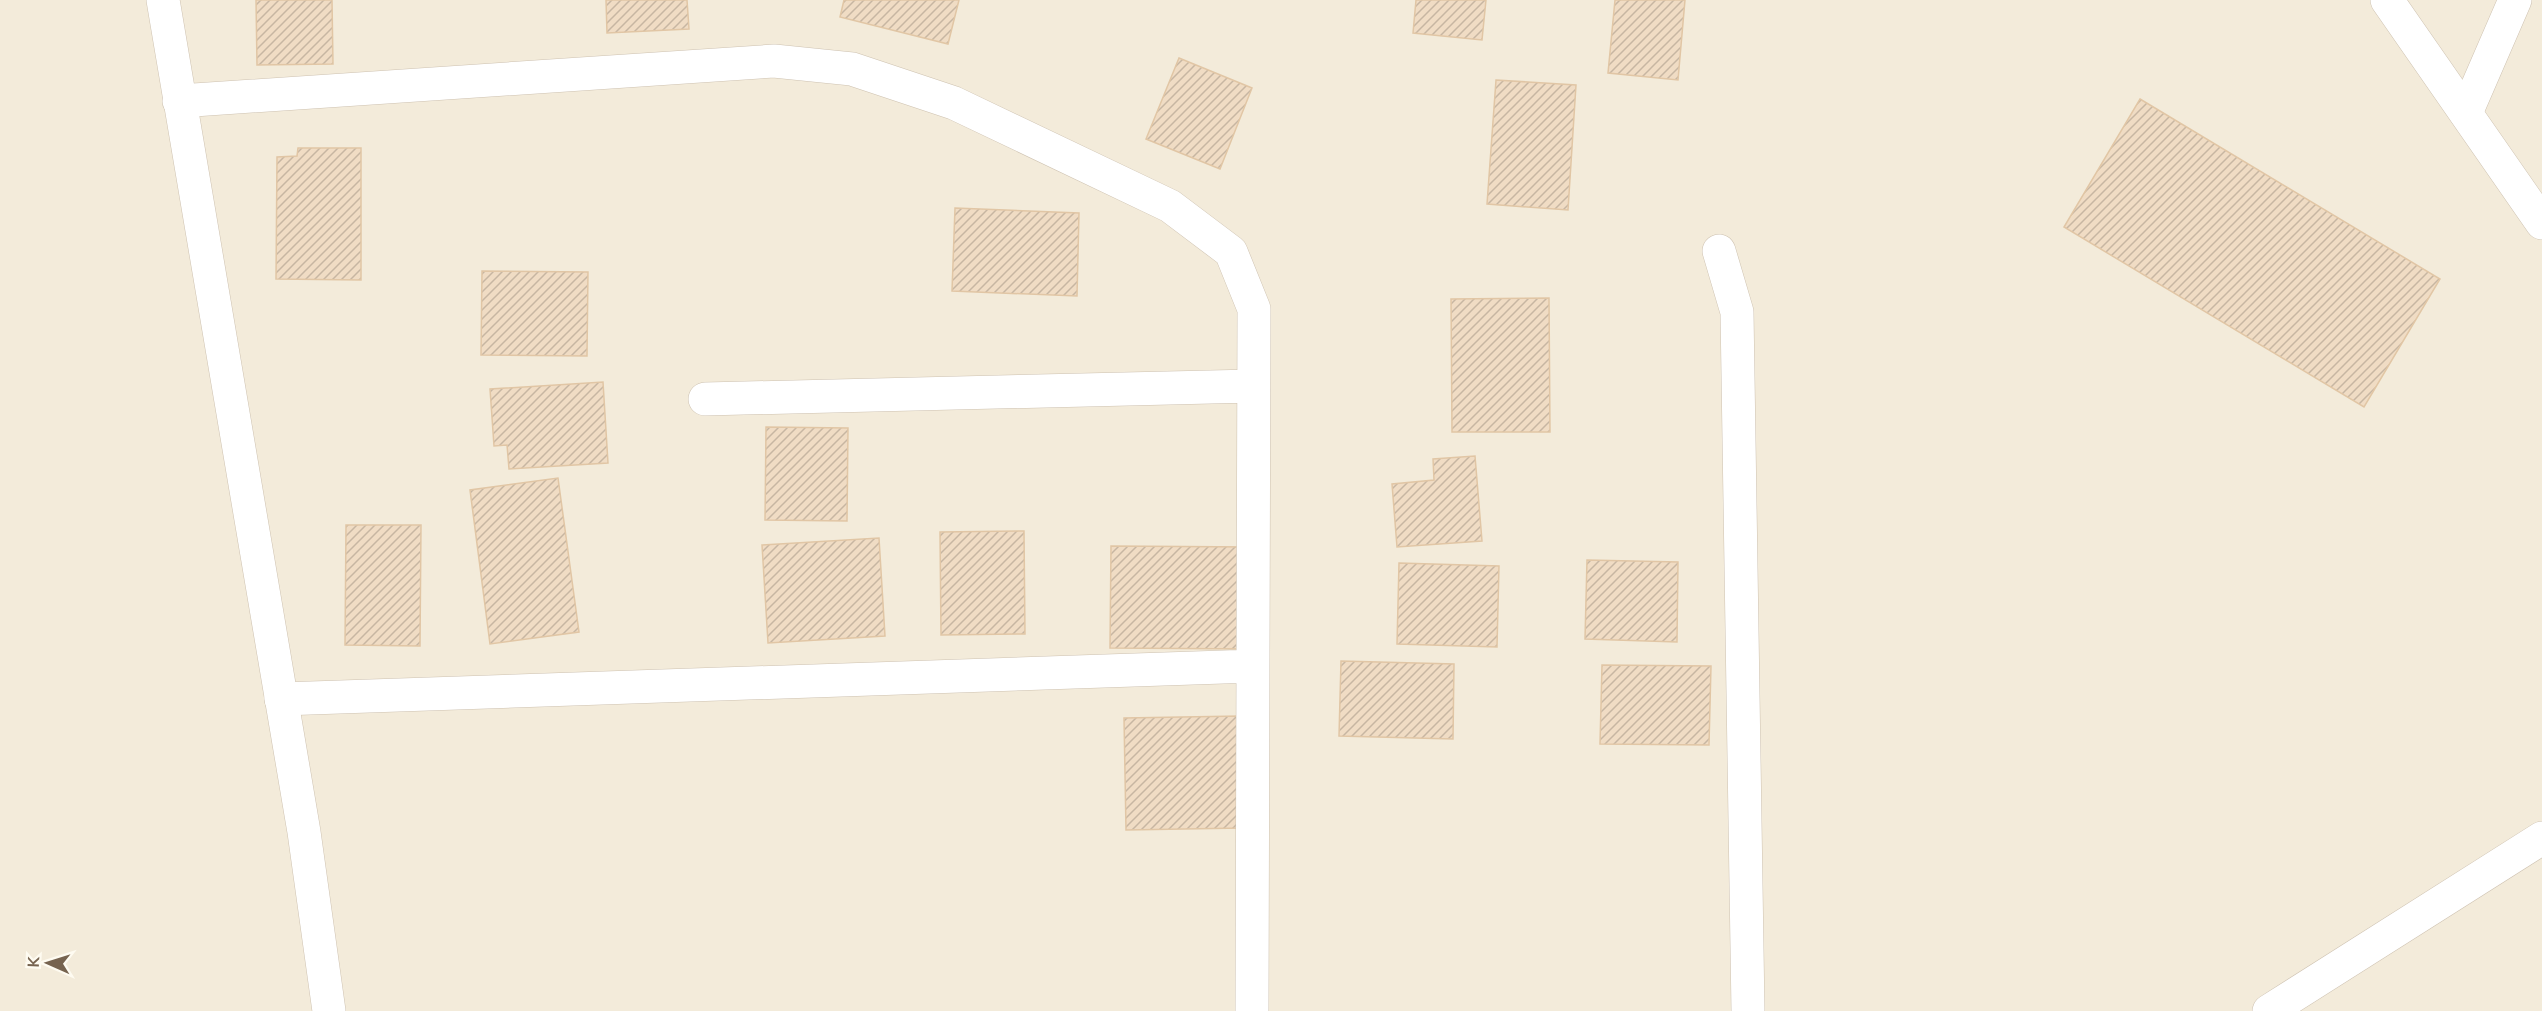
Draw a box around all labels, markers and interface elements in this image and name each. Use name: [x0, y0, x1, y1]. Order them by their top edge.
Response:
north arrow: [18, 933, 78, 993]
text: K: [23, 955, 45, 968]

